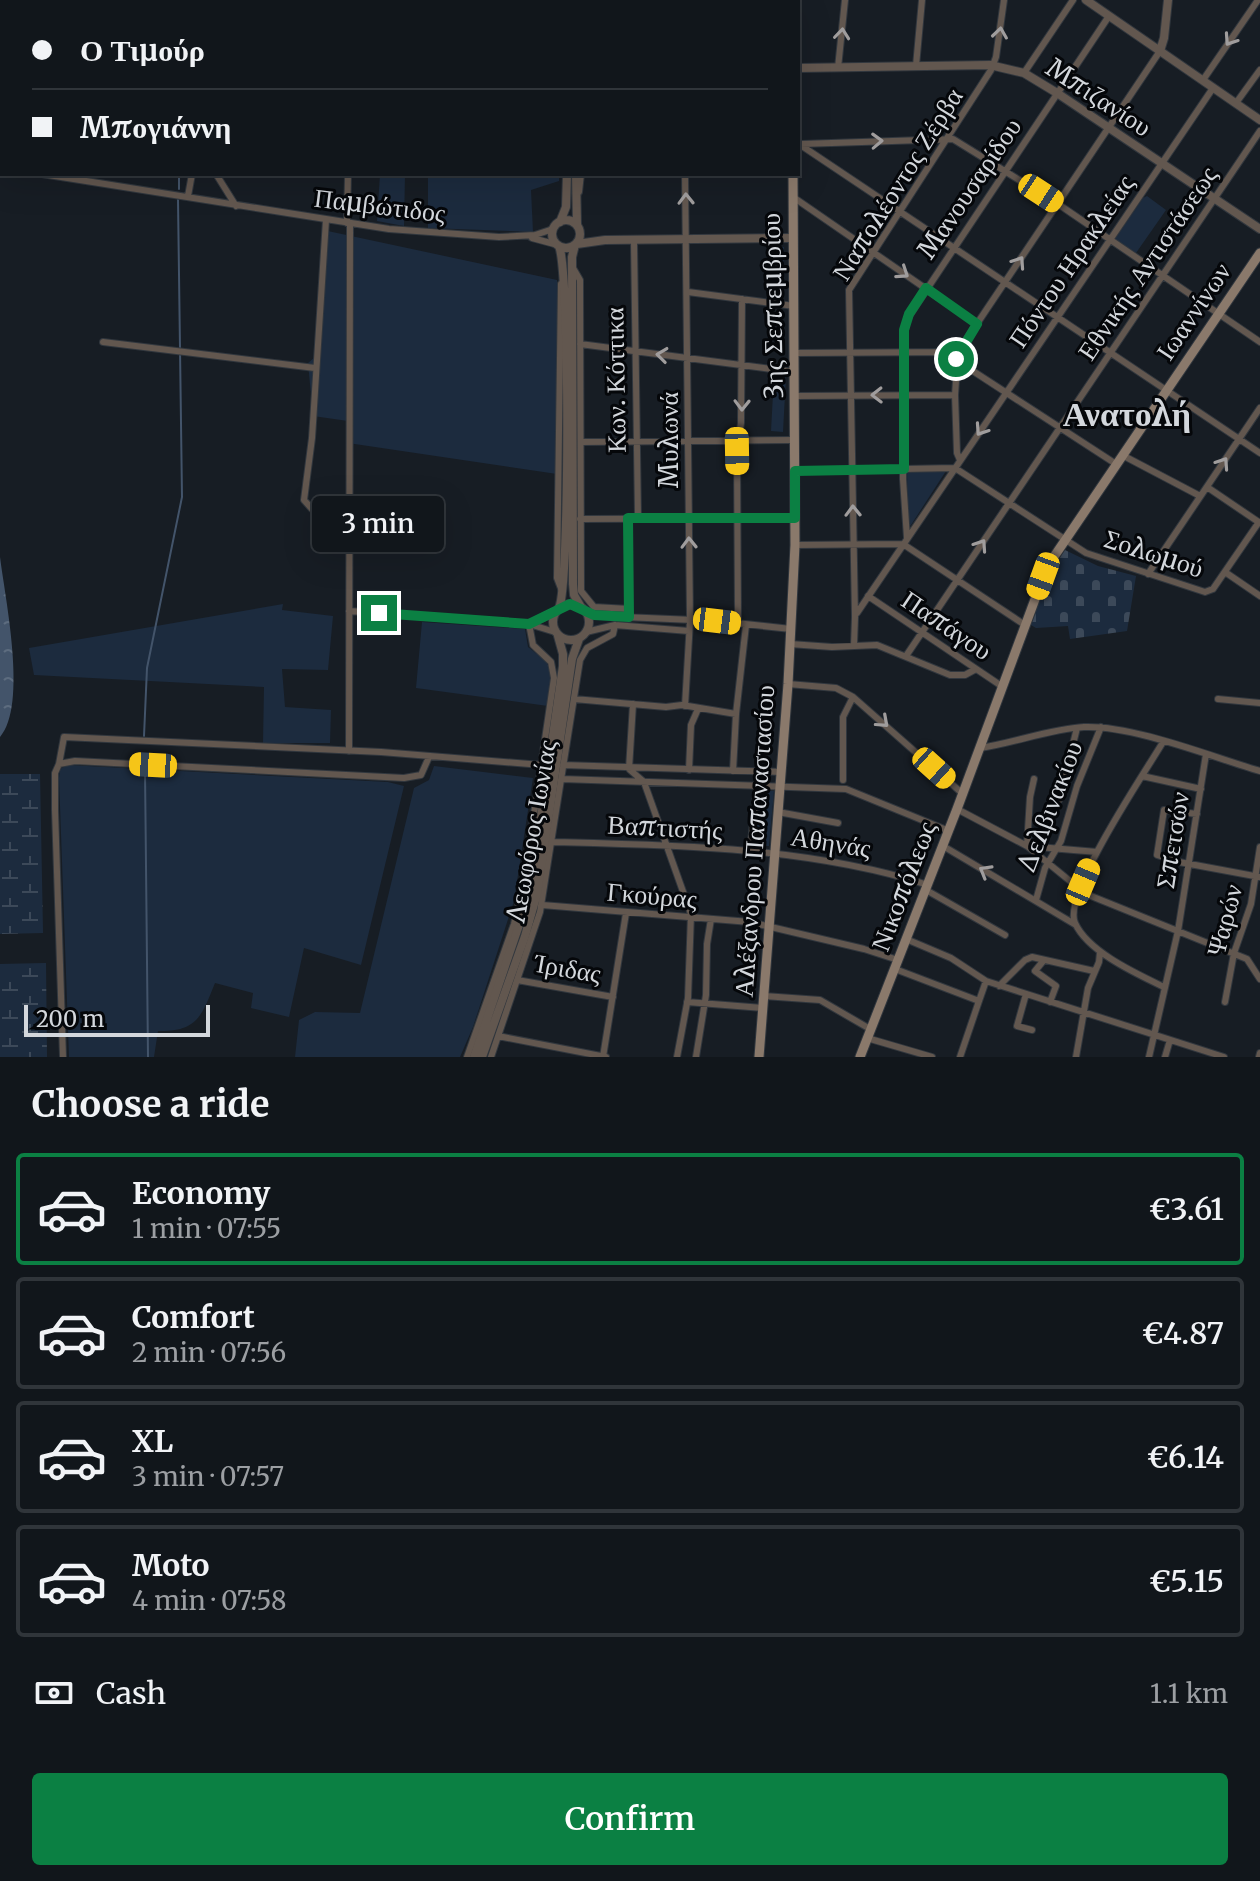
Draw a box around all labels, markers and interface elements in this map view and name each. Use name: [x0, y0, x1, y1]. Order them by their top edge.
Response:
one-way arrow: [991, 26, 1008, 40]
one-way arrow: [833, 27, 850, 40]
text: Ο Τιμούρ: [80, 31, 205, 69]
one-way arrow: [1225, 32, 1240, 46]
street label: Μπιζανίου: [1040, 51, 1158, 143]
street label: Ναπολέοντος Ζέρβα: [824, 81, 970, 286]
text: Μπογιάννη: [80, 108, 231, 146]
street label: Μανουσαρίδου: [910, 111, 1028, 265]
one-way arrow: [871, 132, 884, 149]
street label: Εθνικής Αντιστάσεως: [1070, 159, 1224, 366]
street label: Πόντου Ηρακλείας: [1001, 168, 1141, 354]
car: [1014, 170, 1068, 216]
street label: Παμβώτιδος: [312, 181, 448, 230]
one-way arrow: [677, 192, 694, 205]
street label: 3ης Σεπτεμβρίου: [754, 213, 790, 399]
one-way arrow: [1009, 256, 1024, 271]
street label: Ιωαννίνων: [1148, 256, 1238, 366]
one-way arrow: [895, 263, 909, 278]
street label: Κων. Κόττικα: [597, 307, 633, 453]
route start: [938, 341, 974, 377]
one-way arrow: [655, 347, 669, 364]
one-way arrow: [870, 386, 883, 404]
street label: Μυλωνά: [652, 391, 685, 488]
district label: Ανατολή: [1063, 393, 1191, 435]
one-way arrow: [733, 399, 750, 412]
one-way arrow: [976, 421, 991, 436]
car: [725, 427, 749, 475]
one-way arrow: [1213, 457, 1228, 471]
callout: 3 min: [313, 497, 445, 553]
one-way arrow: [845, 504, 862, 517]
text: 3 min: [342, 507, 414, 540]
street label: Σολωμού: [1100, 521, 1208, 585]
one-way arrow: [680, 536, 697, 549]
one-way arrow: [971, 540, 986, 554]
car: [1024, 549, 1062, 603]
street label: Παπάγου: [896, 583, 998, 667]
route end: [361, 595, 397, 631]
car: [692, 606, 742, 636]
street label: Αλέξανδρου Παπαναστασίου: [727, 684, 781, 998]
one-way arrow: [873, 712, 888, 727]
street label: Δελβινακίου: [1009, 736, 1089, 878]
street label: Λεωφόρος Ιωνίας: [499, 737, 563, 926]
car: [908, 743, 960, 793]
car: [128, 752, 178, 778]
street label: Σπετσών: [1148, 789, 1196, 891]
street label: Βαπτιστής: [607, 808, 724, 847]
street label: Νικοπόλεως: [863, 816, 943, 955]
street label: Αθηνάς: [789, 819, 874, 865]
car: [1063, 855, 1103, 909]
one-way arrow: [979, 865, 994, 881]
street label: Γκούρας: [606, 875, 699, 915]
street label: Ψαρών: [1199, 880, 1249, 960]
street label: Ίριδας: [531, 946, 604, 990]
scale bar: [24, 1001, 210, 1037]
text: 200 m: [36, 1005, 104, 1033]
text: Choose a ride: [32, 1082, 269, 1127]
icon: car: [36, 1173, 108, 1245]
text: Economy: [132, 1174, 270, 1212]
text: €3.61: [1149, 1190, 1224, 1228]
text: 1 min · 07:55: [132, 1212, 281, 1245]
icon: car: [36, 1297, 108, 1369]
text: Comfort: [132, 1298, 255, 1336]
text: €4.87: [1142, 1314, 1224, 1352]
text: 2 min · 07:56: [132, 1336, 286, 1369]
icon: car: [36, 1421, 108, 1493]
text: XL: [132, 1422, 173, 1460]
text: €6.14: [1147, 1438, 1224, 1476]
text: 3 min · 07:57: [132, 1460, 284, 1493]
icon: car: [36, 1545, 108, 1617]
text: Moto: [132, 1546, 210, 1584]
text: €5.15: [1149, 1562, 1224, 1600]
text: 4 min · 07:58: [132, 1584, 286, 1617]
icon: cash: [32, 1671, 76, 1715]
text: Cash: [96, 1674, 166, 1712]
text: 1.1 km: [1150, 1677, 1228, 1710]
button: Confirm: [32, 1773, 1228, 1865]

